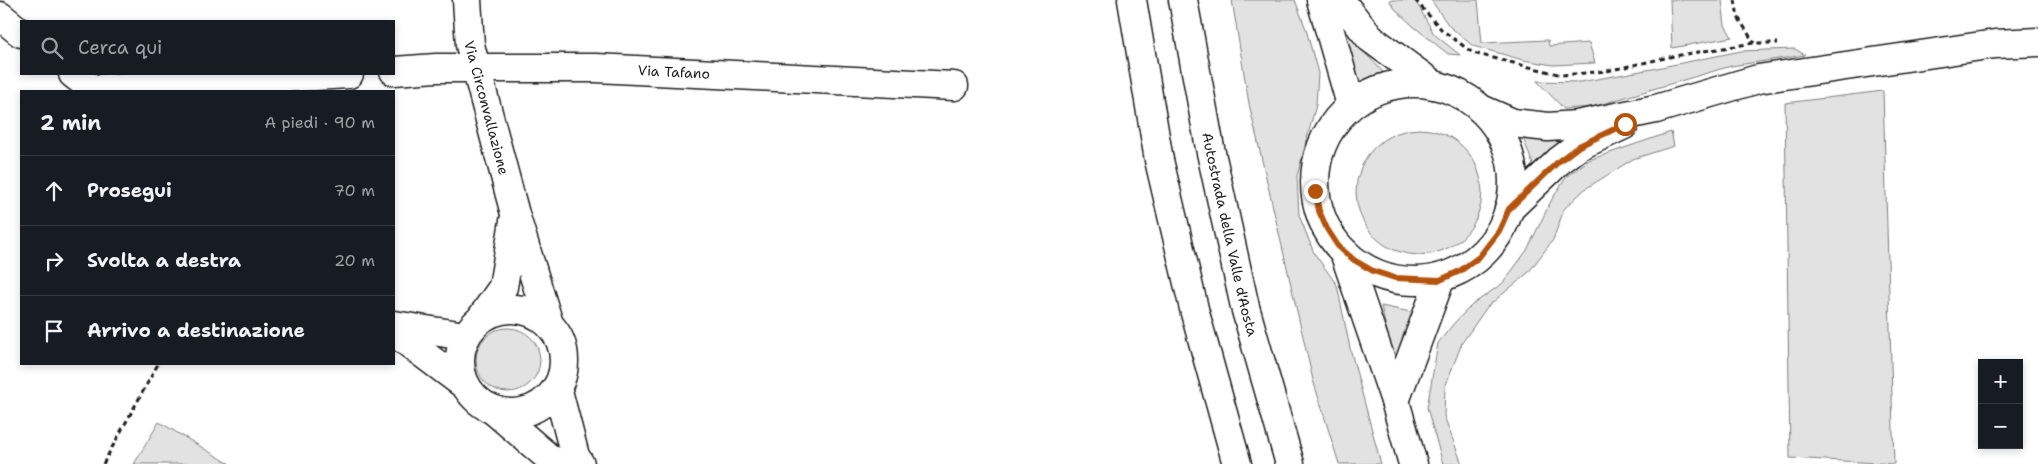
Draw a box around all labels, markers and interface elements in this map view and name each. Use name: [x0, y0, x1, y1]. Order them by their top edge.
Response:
search box: [20, 20, 395, 75]
icon: search: [38, 34, 66, 62]
text: Cerca qui: [78, 35, 162, 60]
street label: Via Circonvallazione: [460, 39, 513, 177]
street label: Via Tafano: [637, 61, 710, 83]
text: 2 min: [40, 109, 101, 137]
text: A piedi · 90 m: [265, 112, 375, 133]
route start: [1614, 113, 1637, 136]
street label: Autostrada della Valle d'Aosta: [1198, 131, 1262, 338]
icon: ahead: [40, 177, 68, 205]
text: Prosegui: [87, 178, 172, 203]
text: 70 m: [334, 180, 375, 201]
route end: [1304, 180, 1327, 203]
icon: right: [40, 247, 68, 275]
text: Svolta a destra: [87, 248, 241, 273]
text: 20 m: [334, 250, 375, 271]
icon: arrive: [40, 317, 68, 345]
text: Arrivo a destinazione: [87, 318, 305, 343]
map controls: [1978, 359, 2023, 449]
button: +: [1978, 359, 2023, 404]
button: −: [1978, 404, 2023, 449]

